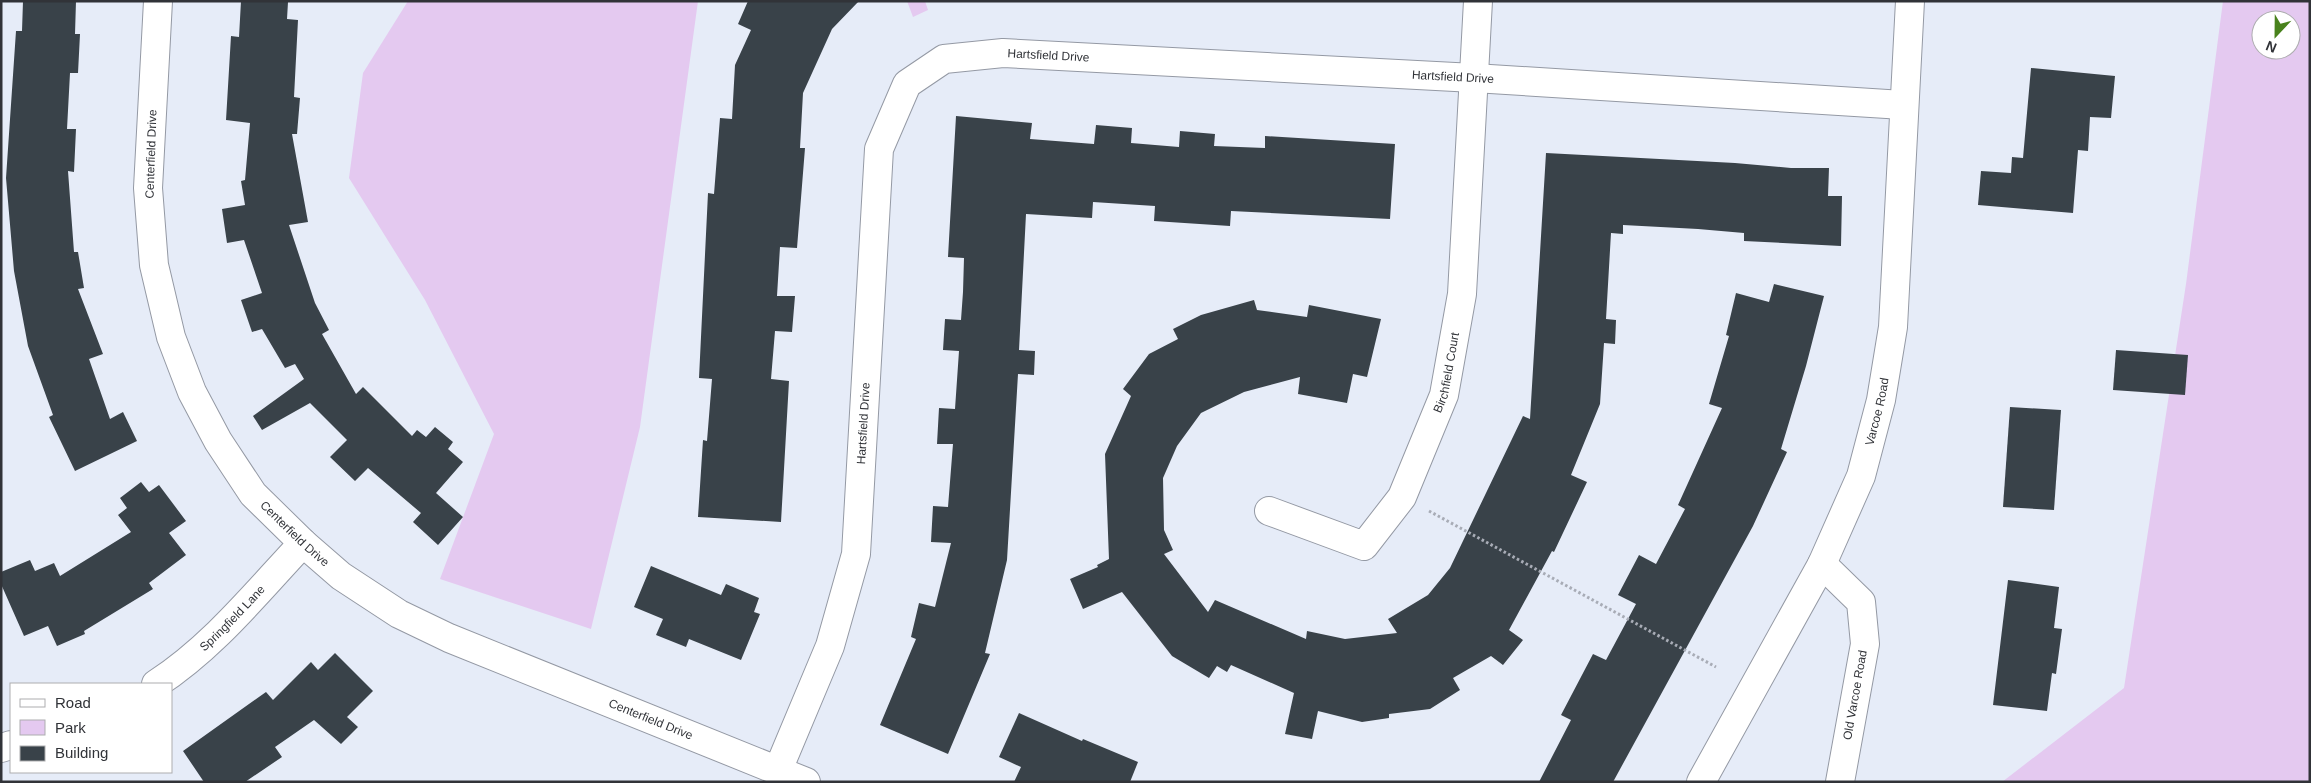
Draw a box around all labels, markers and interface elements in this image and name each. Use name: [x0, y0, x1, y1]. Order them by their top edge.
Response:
north arrow: [2251, 10, 2301, 60]
text: N: [2263, 38, 2279, 56]
street label: Hartsfield Drive: [1007, 46, 1090, 65]
street label: Hartsfield Drive: [1412, 68, 1495, 86]
street label: Centerfield Drive: [142, 109, 160, 199]
street label: Birchfield Court: [1430, 331, 1462, 415]
street label: Varcoe Road: [1862, 377, 1892, 447]
street label: Hartsfield Drive: [854, 382, 873, 465]
street label: Centerfield Drive: [257, 498, 332, 570]
street label: Springfield Lane: [197, 582, 268, 654]
street label: Old Varcoe Road: [1840, 649, 1870, 741]
legend: [10, 683, 172, 773]
text: Road: [55, 694, 91, 711]
street label: Centerfield Drive: [607, 696, 695, 743]
text: Park: [55, 719, 86, 736]
text: Building: [55, 744, 108, 761]

